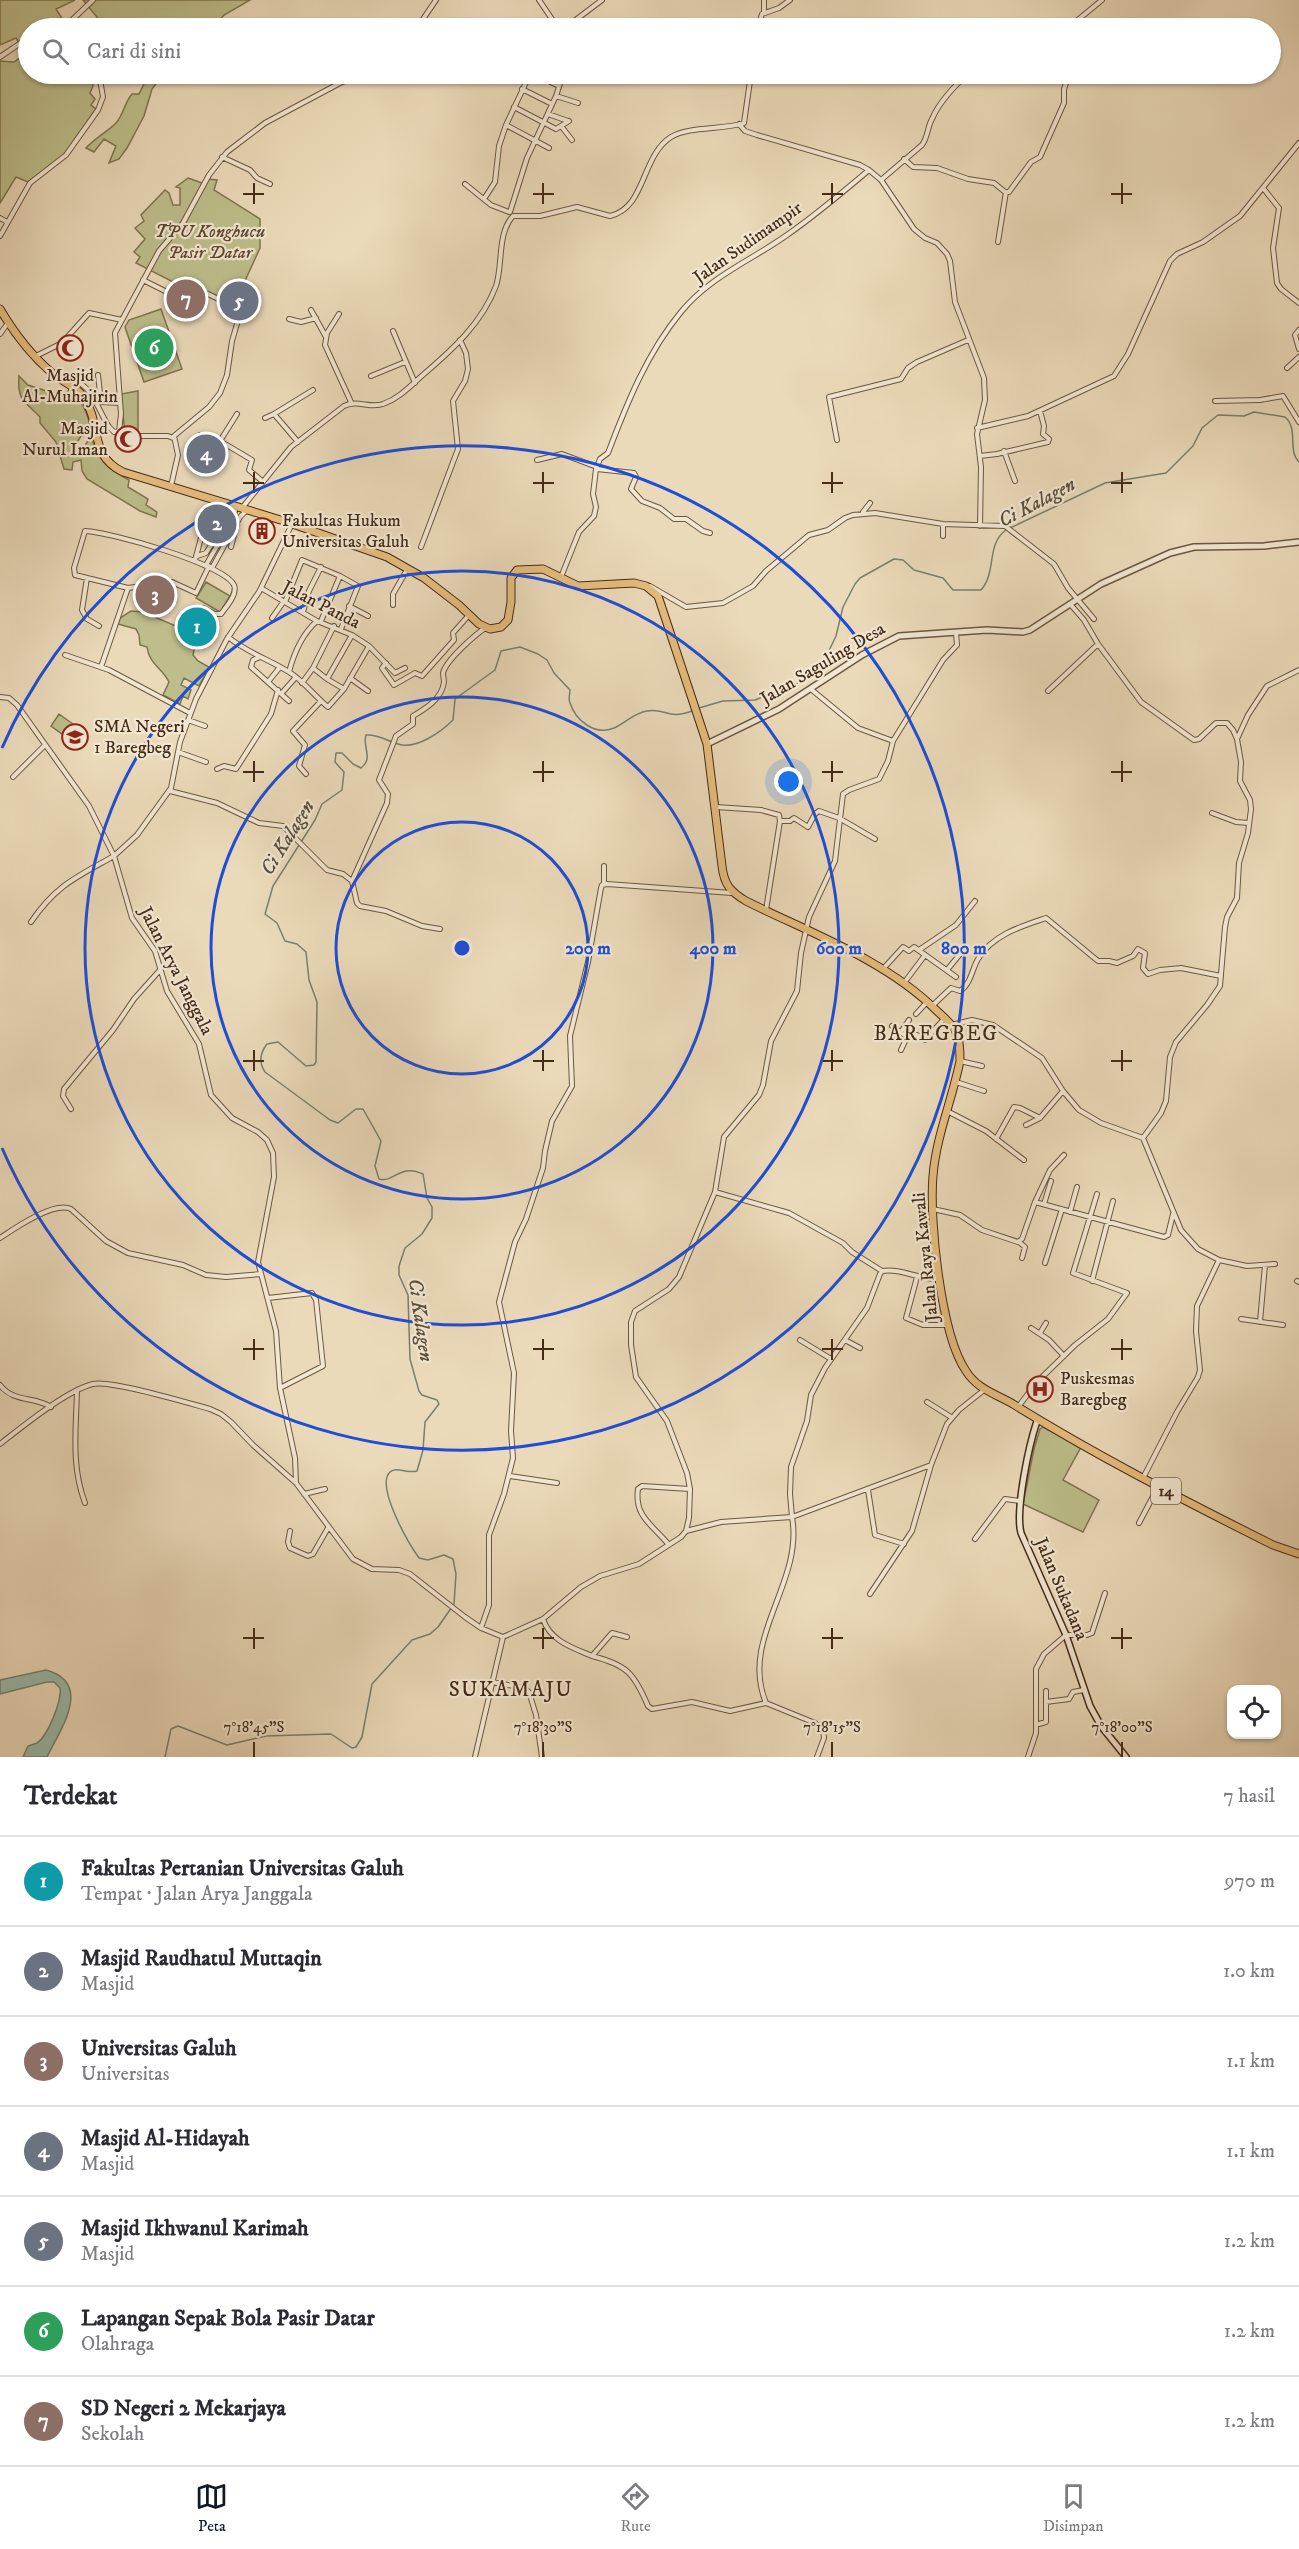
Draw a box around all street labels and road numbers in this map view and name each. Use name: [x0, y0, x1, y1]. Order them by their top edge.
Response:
street label: Jalan Sudimampir: [688, 197, 807, 290]
street label: Jalan Panda: [276, 575, 364, 634]
street label: Jalan Saguling Desa: [755, 618, 890, 711]
street label: Jalan Arya Janggala: [133, 901, 218, 1039]
street label: Jalan Raya Kawali: [908, 1191, 944, 1325]
road number: 14: [1151, 1478, 1181, 1504]
street label: Jalan Sukadana: [1029, 1533, 1093, 1644]

